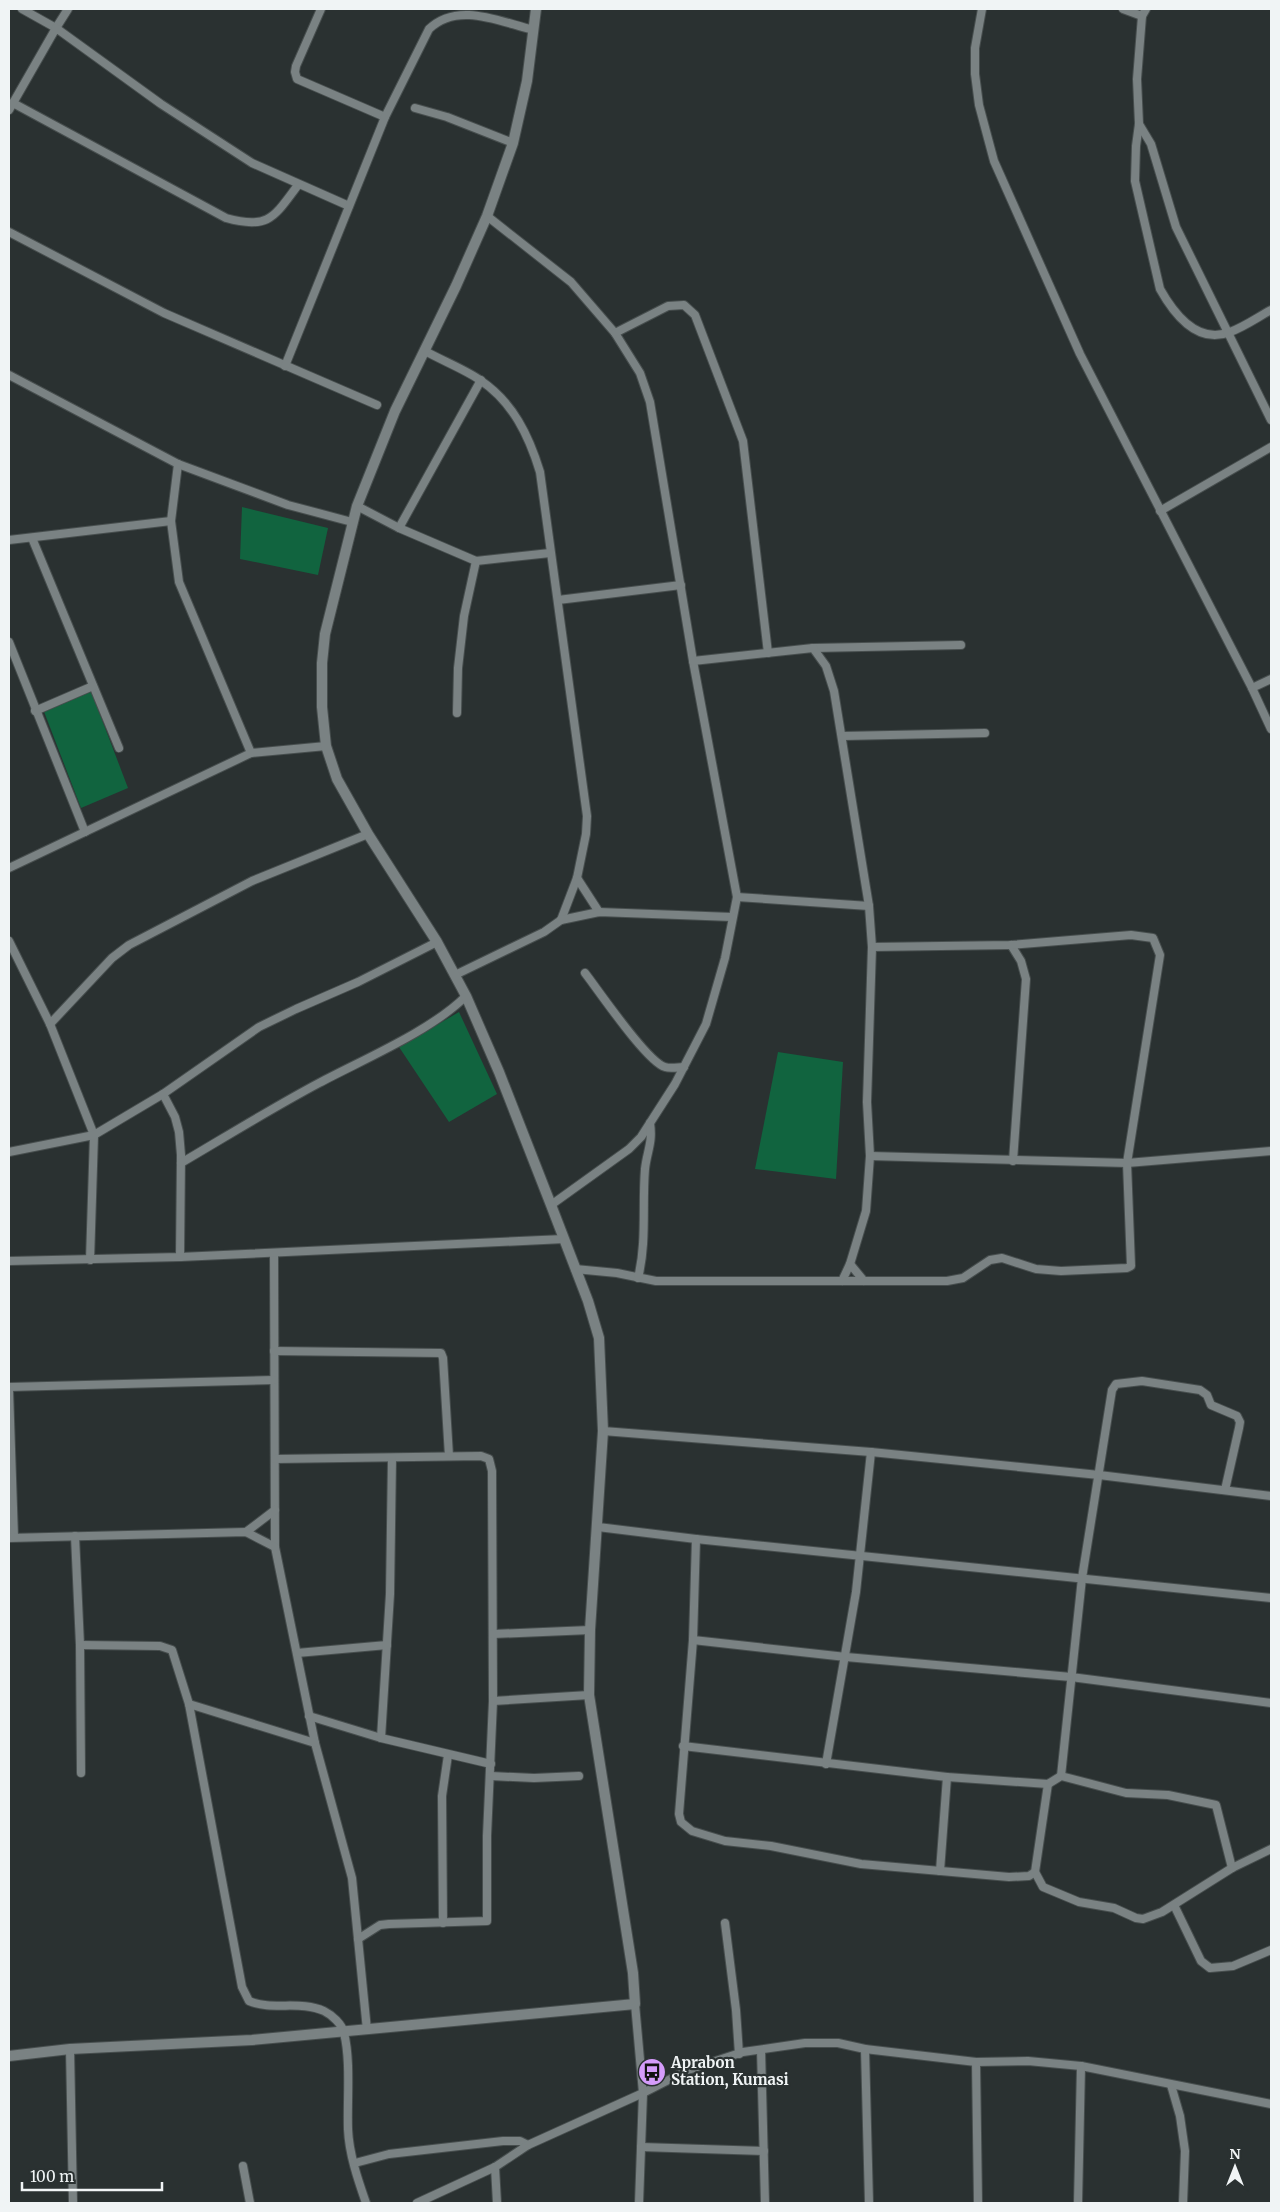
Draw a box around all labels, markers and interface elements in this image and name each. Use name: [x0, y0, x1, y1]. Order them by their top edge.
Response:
place label: Aprabon Station, Kumasi: [670, 2053, 789, 2090]
bus stop icon: Aprabon Station, Kumasi: [637, 2057, 667, 2087]
north arrow: [1210, 2142, 1260, 2192]
text: N: [1229, 2145, 1241, 2163]
scale bar: [22, 2160, 162, 2192]
text: 100 m: [30, 2167, 74, 2186]

